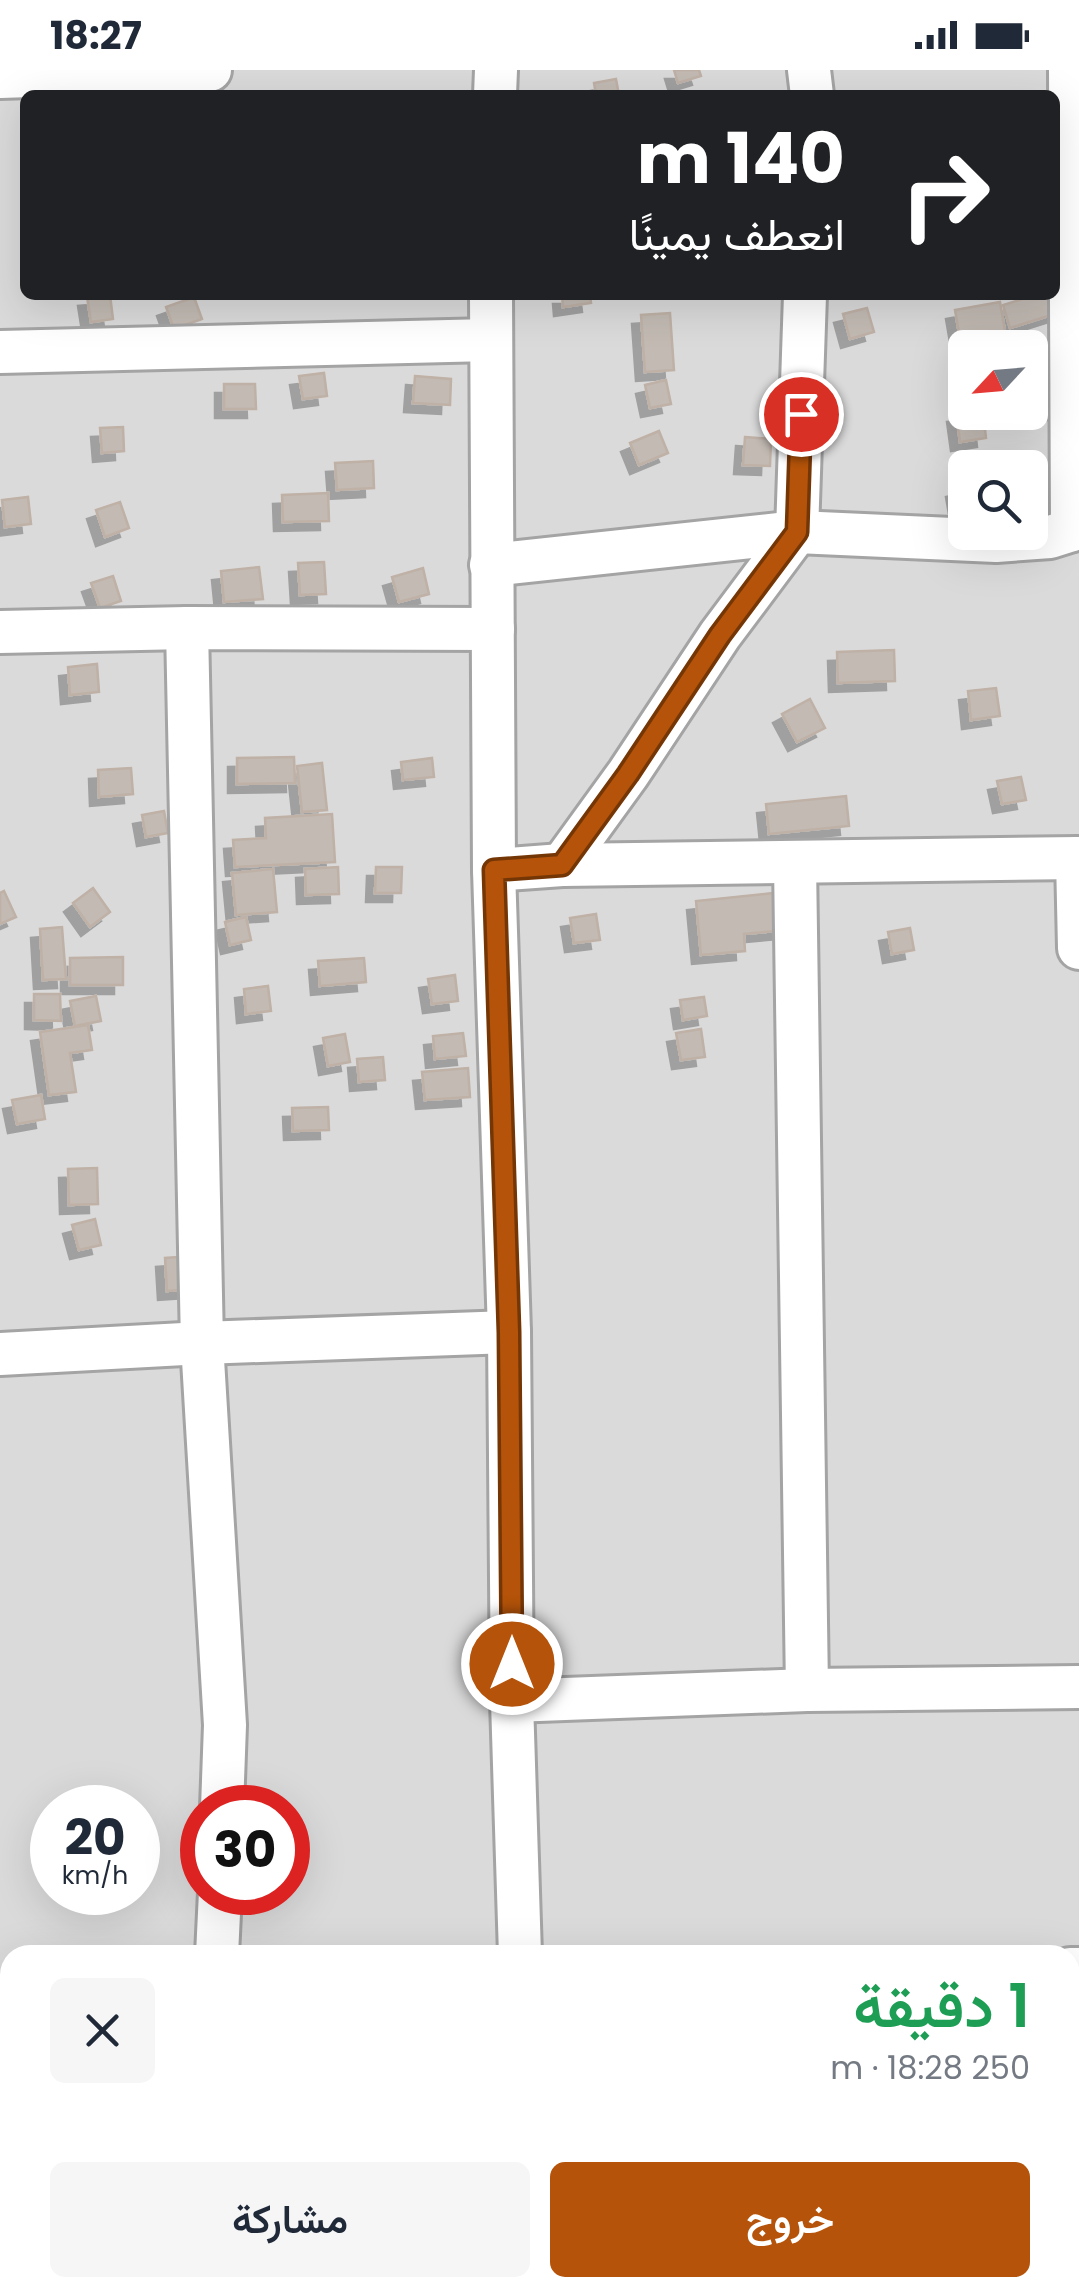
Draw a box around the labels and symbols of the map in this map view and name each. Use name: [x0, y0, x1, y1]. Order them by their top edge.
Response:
north arrow: [948, 330, 1048, 430]
pin: [759, 372, 844, 457]
position arrow: [460, 1612, 564, 1716]
speed limit sign: 30: [180, 1785, 310, 1915]

